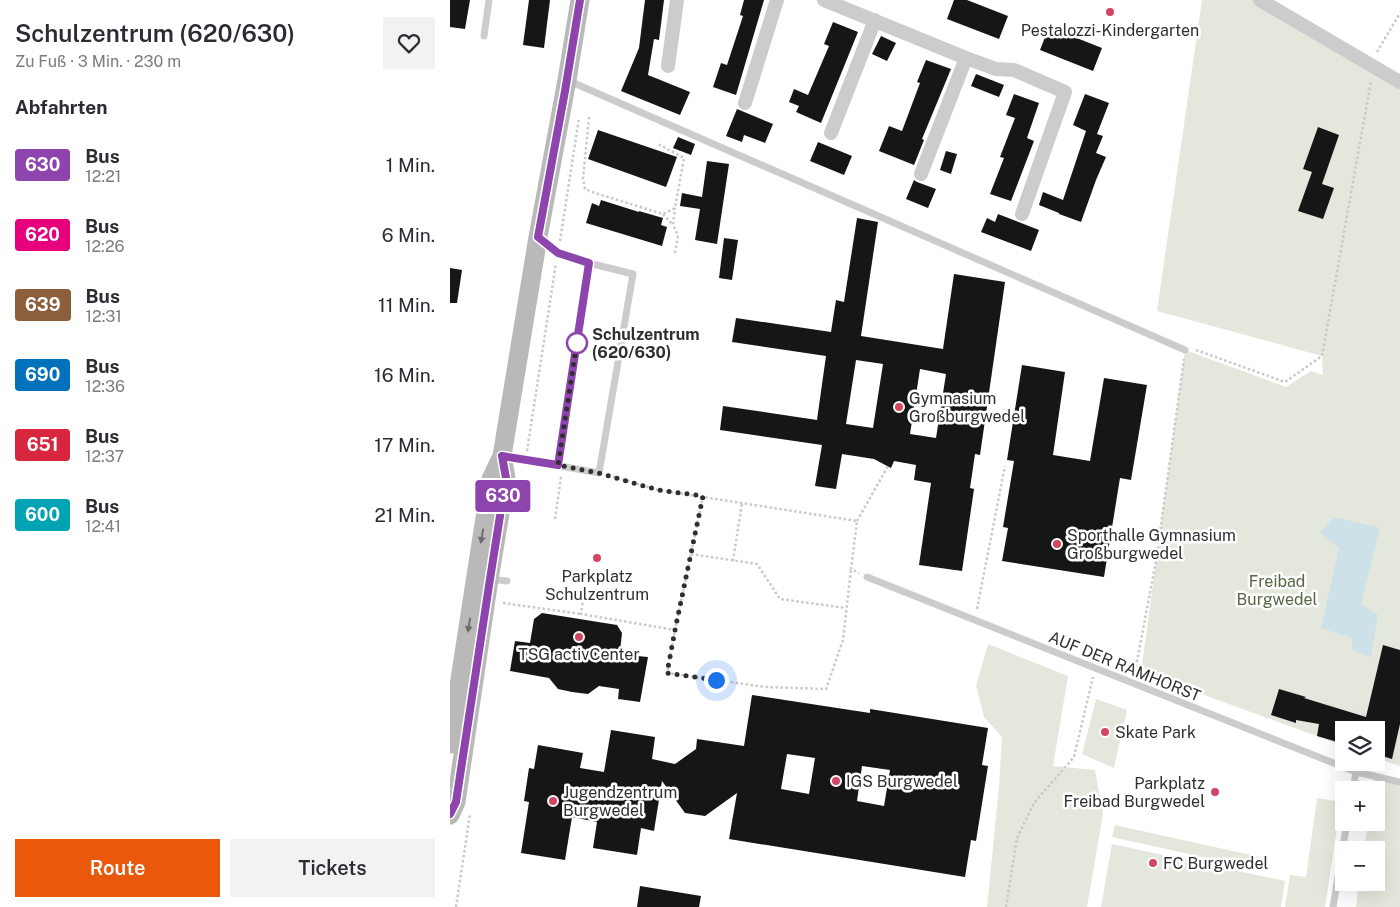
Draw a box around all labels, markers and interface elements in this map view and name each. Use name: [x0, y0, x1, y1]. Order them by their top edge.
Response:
marker: Pestalozzi-Kindergarten: [1104, 6, 1116, 18]
button: heart: [383, 17, 435, 69]
text: Schulzentrum (620/630): [15, 19, 295, 47]
place label: Pestalozzi-Kindergarten: [1021, 21, 1199, 40]
text: Zu Fuß · 3 Min. · 230 m: [15, 52, 181, 71]
text: Abfahrten: [15, 96, 107, 118]
text: Bus: [85, 145, 120, 167]
text: 630: [25, 154, 60, 175]
text: 1 Min.: [386, 154, 435, 176]
text: 12:21: [85, 167, 121, 186]
text: Bus: [85, 215, 119, 237]
text: 620: [25, 224, 60, 245]
text: 6 Min.: [382, 224, 435, 246]
text: 12:26: [85, 237, 124, 256]
text: Bus: [86, 285, 120, 307]
text: 639: [25, 294, 61, 315]
text: 11 Min.: [378, 294, 435, 316]
text: 12:31: [86, 307, 122, 326]
place label: Schulzentrum (620/630): [592, 325, 700, 362]
marker: Schulzentrum (620/630): [566, 332, 588, 354]
text: Bus: [85, 355, 120, 377]
text: 690: [25, 364, 60, 385]
text: 16 Min.: [374, 364, 435, 386]
text: 12:36: [85, 377, 125, 396]
place label: Gymnasium Großburgwedel: [909, 389, 1025, 426]
marker: Gymnasium Großburgwedel: [893, 401, 905, 413]
text: Bus: [85, 425, 119, 447]
text: 651: [27, 434, 58, 455]
text: 17 Min.: [374, 434, 435, 456]
text: 12:37: [85, 447, 124, 466]
line badge: 630: [474, 480, 532, 512]
text: 630: [485, 485, 521, 506]
text: Bus: [85, 495, 119, 517]
text: 600: [25, 504, 60, 525]
text: 21 Min.: [374, 504, 435, 526]
text: 12:41: [85, 517, 121, 536]
place label: Sporthalle Gymnasium Großburgwedel: [1067, 526, 1236, 563]
one-way arrow: [478, 529, 486, 545]
marker: Sporthalle Gymnasium Großburgwedel: [1051, 538, 1063, 550]
marker: Parkplatz Schulzentrum: [591, 552, 603, 564]
place label: Parkplatz Schulzentrum: [545, 567, 649, 604]
park label: Freibad Burgwedel: [1237, 572, 1318, 609]
one-way arrow: [464, 617, 472, 633]
street label: AUF DER RAMHORST: [1046, 627, 1204, 706]
marker: TSG activCenter: [573, 631, 585, 643]
place label: TSG activCenter: [518, 645, 640, 664]
your location: [704, 668, 729, 693]
map controls: [1335, 721, 1385, 891]
button: layers: [1335, 721, 1385, 771]
place label: Skate Park: [1115, 723, 1196, 742]
marker: Skate Park: [1099, 726, 1111, 738]
place label: IGS Burgwedel: [846, 772, 958, 791]
place label: Parkplatz Freibad Burgwedel: [1064, 774, 1205, 811]
marker: IGS Burgwedel: [830, 775, 842, 787]
button: +: [1335, 781, 1385, 831]
place label: Jugendzentrum Burgwedel: [563, 783, 677, 820]
marker: Parkplatz Freibad Burgwedel: [1209, 786, 1221, 798]
marker: Jugendzentrum Burgwedel: [547, 795, 559, 807]
button: Route: [15, 839, 220, 897]
button: Tickets: [230, 839, 435, 897]
button: −: [1335, 841, 1385, 891]
place label: FC Burgwedel: [1163, 854, 1268, 873]
marker: FC Burgwedel: [1147, 857, 1159, 869]

